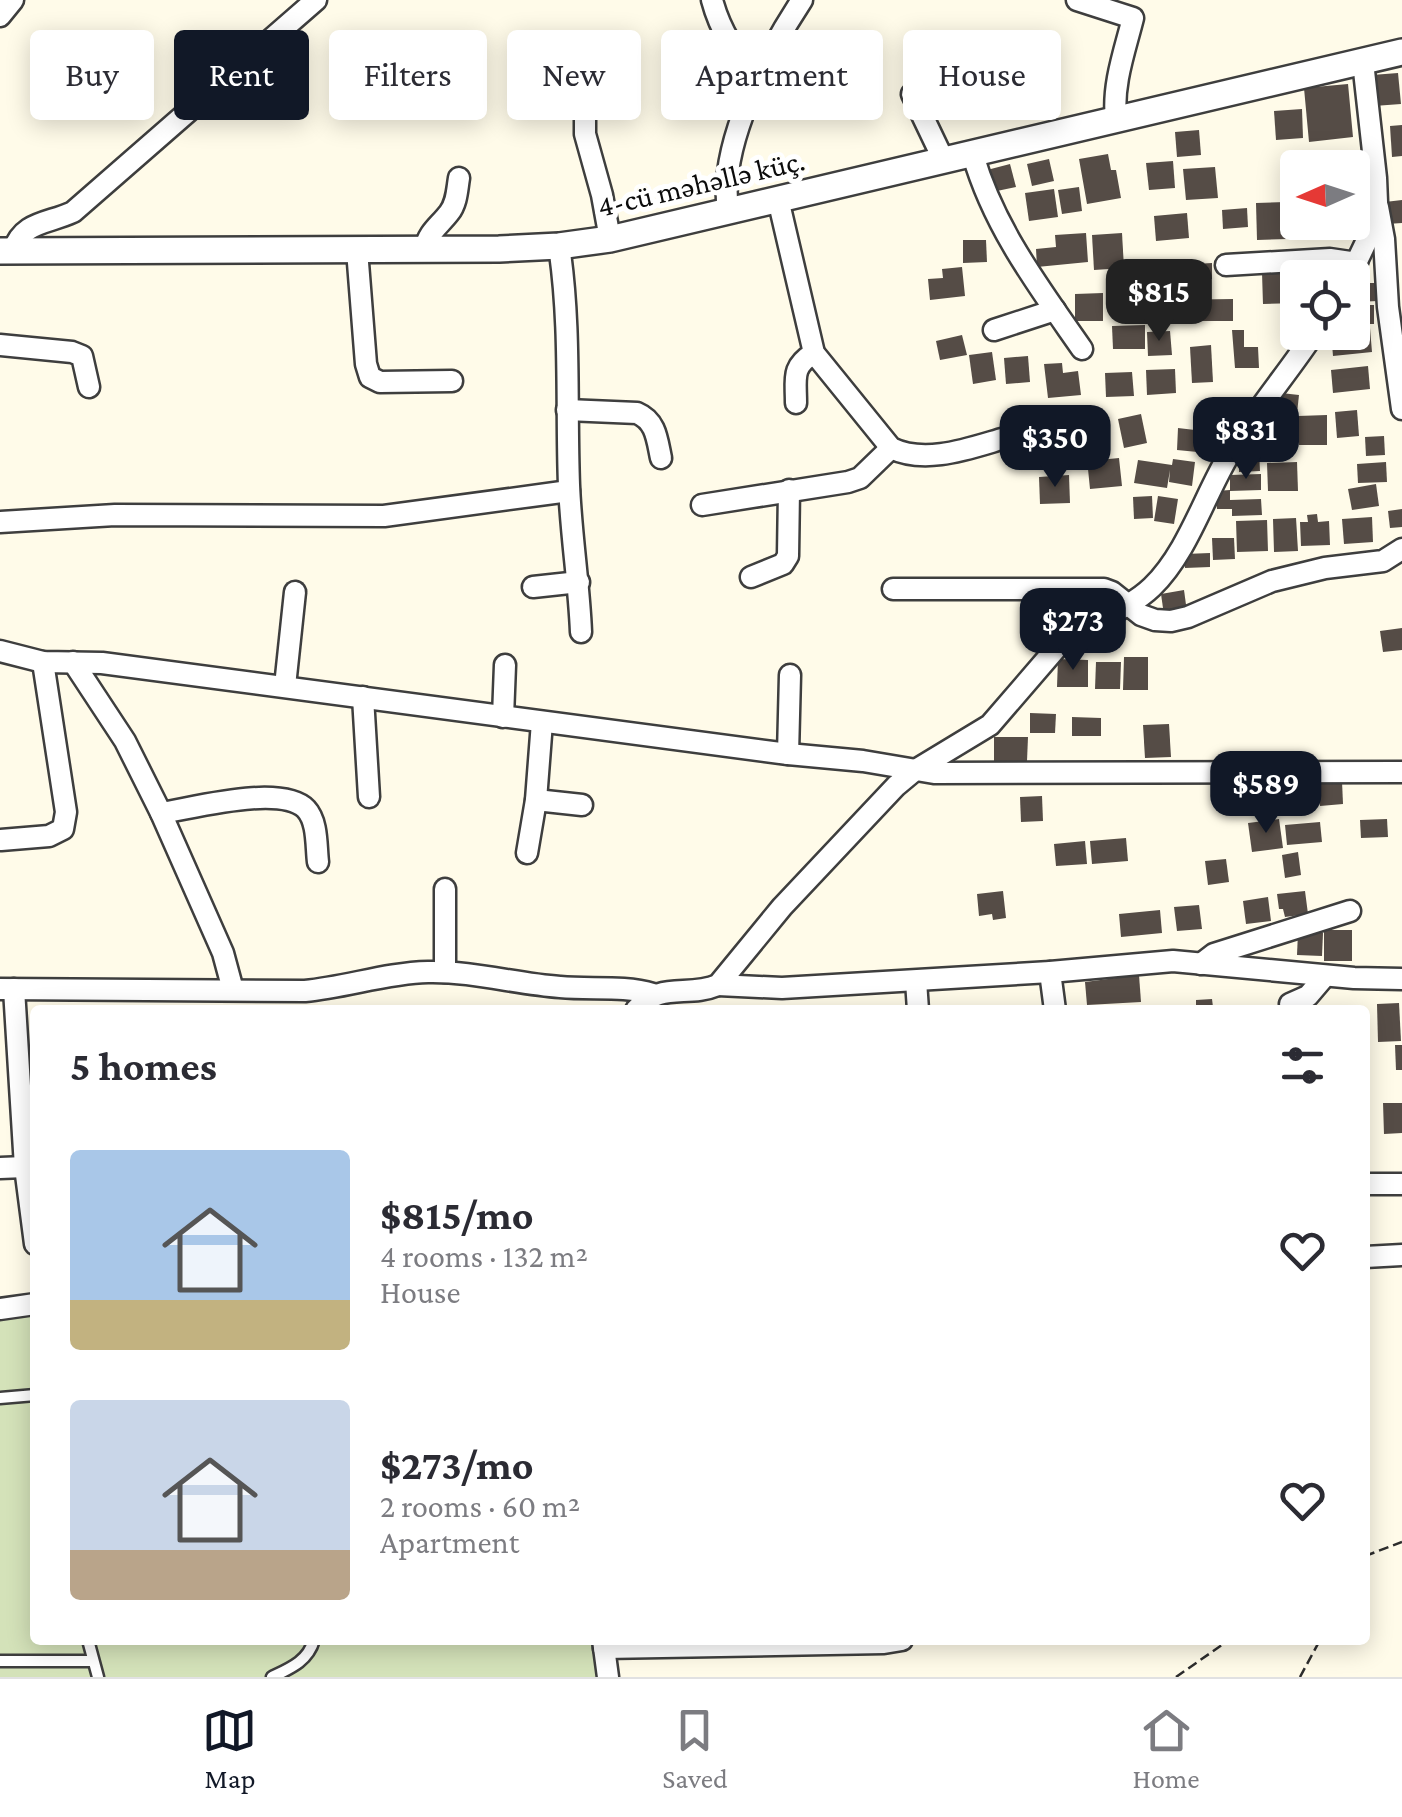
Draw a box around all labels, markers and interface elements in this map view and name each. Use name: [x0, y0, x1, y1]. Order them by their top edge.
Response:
chip: Buy: [30, 30, 154, 120]
chip: Rent: [174, 30, 309, 120]
chip: Filters: [329, 30, 487, 120]
chip: New: [507, 30, 641, 120]
chip: Apartment: [661, 30, 883, 120]
chip: House: [903, 30, 1061, 120]
street label: 4-cü məhəllə küç.: [594, 143, 808, 224]
north arrow: [1280, 150, 1370, 240]
map controls: [1280, 150, 1370, 350]
pin: $815: [1100, 259, 1218, 344]
button: locate: [1280, 260, 1370, 350]
text: $815: [1128, 273, 1190, 309]
pin: $831: [1187, 397, 1305, 482]
pin: $350: [996, 405, 1114, 490]
text: $831: [1215, 411, 1277, 447]
text: $350: [1022, 419, 1088, 455]
pin: $273: [1014, 588, 1132, 673]
text: $273: [1042, 602, 1104, 638]
pin: $589: [1207, 751, 1325, 836]
text: $589: [1232, 765, 1300, 801]
icon: filters: [1275, 1038, 1330, 1093]
text: 5 homes: [70, 1042, 217, 1089]
icon: home: [150, 1190, 270, 1310]
text: $815/mo: [380, 1191, 534, 1238]
icon: heart: [1275, 1223, 1330, 1278]
text: 4 rooms · 132 m²: [380, 1238, 588, 1274]
text: House: [380, 1274, 460, 1310]
icon: home: [150, 1440, 270, 1560]
text: $273/mo: [380, 1441, 534, 1488]
icon: heart: [1275, 1473, 1330, 1528]
text: 2 rooms · 60 m²: [380, 1488, 580, 1524]
text: Apartment: [380, 1524, 519, 1560]
tab: Map: [202, 1703, 257, 1794]
tab: Saved: [662, 1703, 728, 1794]
tab: Home: [1133, 1703, 1200, 1794]

